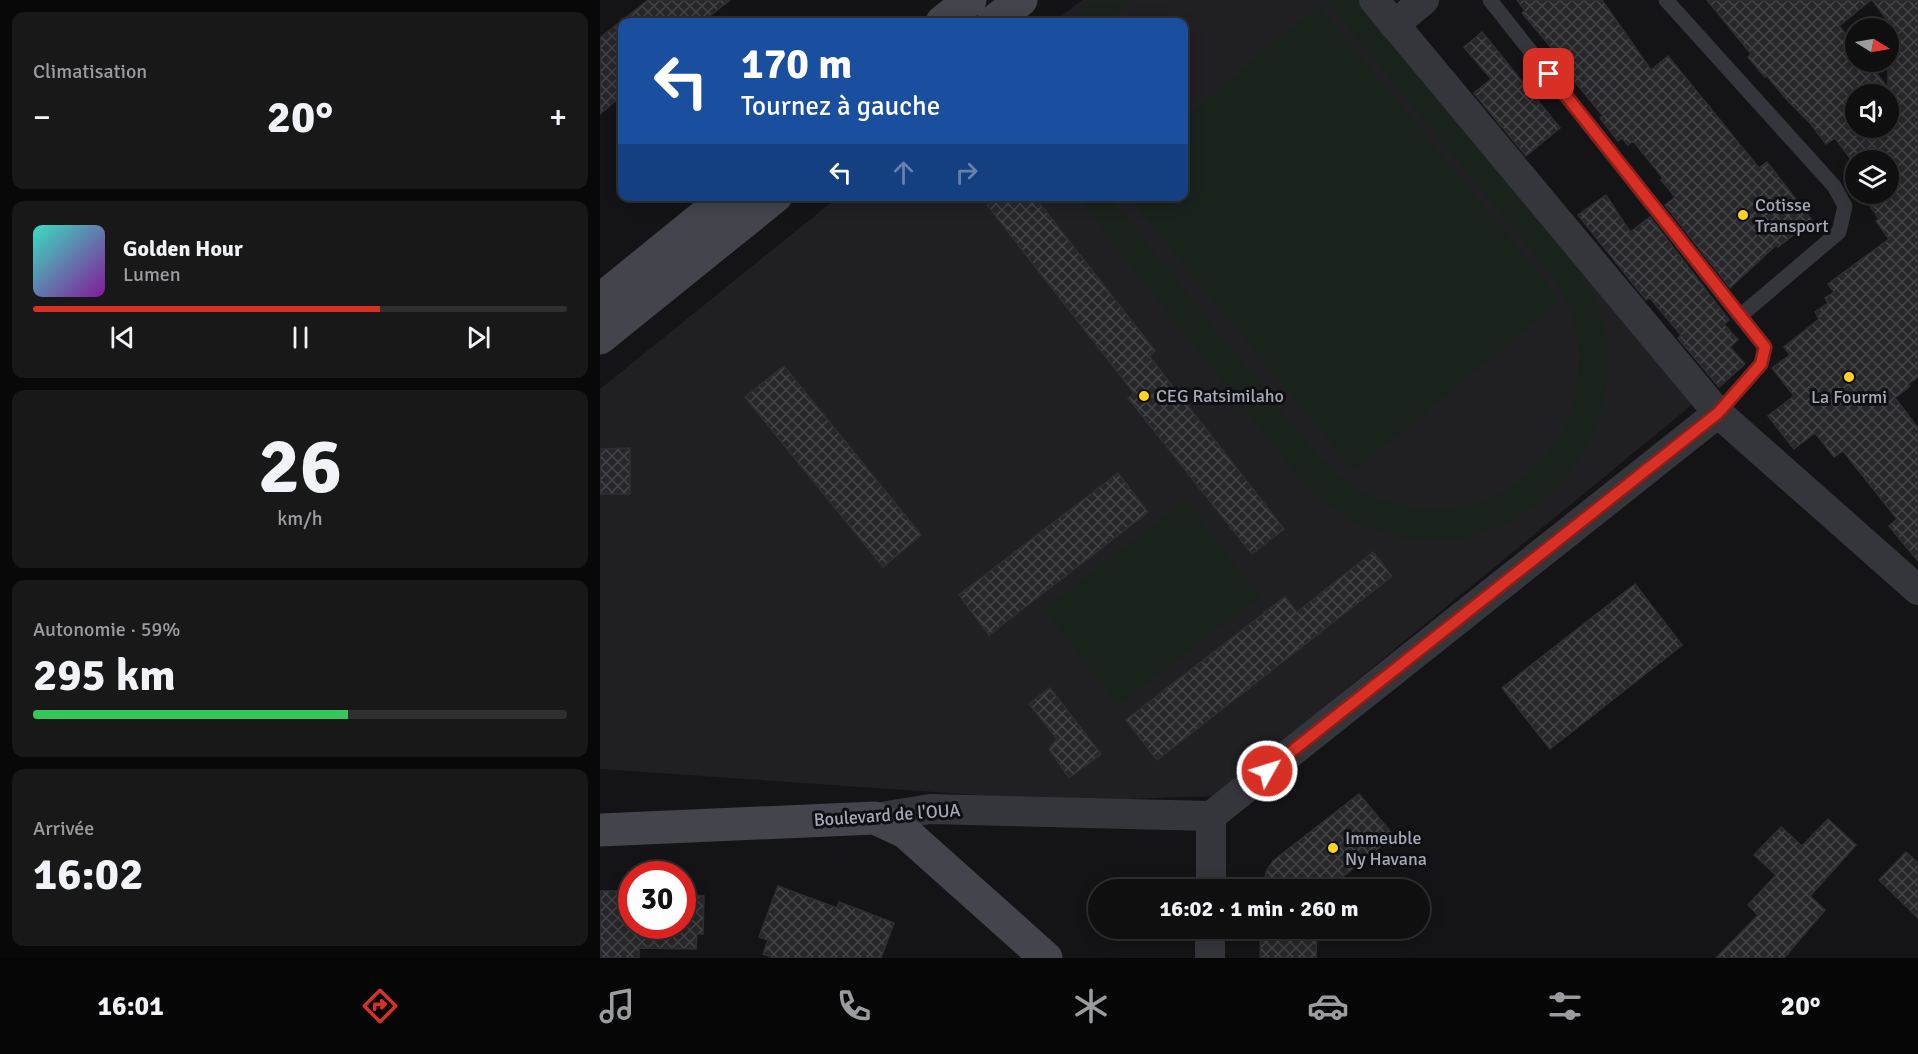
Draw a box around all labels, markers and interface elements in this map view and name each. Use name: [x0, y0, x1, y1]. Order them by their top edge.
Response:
north arrow: [1845, 18, 1899, 72]
map controls: [1845, 18, 1899, 204]
text: 170 m: [741, 39, 852, 90]
icon: left: [642, 42, 720, 120]
pin: [1523, 48, 1574, 99]
icon: arrive: [1532, 57, 1565, 90]
text: Climatisation: [33, 59, 147, 84]
button: sound: [1845, 84, 1899, 138]
text: 20°: [267, 90, 333, 145]
text: Tournez à gauche: [741, 90, 940, 123]
text: −: [33, 97, 51, 138]
text: +: [549, 97, 567, 138]
button: layers: [1845, 150, 1899, 204]
icon: left: [824, 156, 857, 189]
icon: ahead: [887, 156, 920, 189]
icon: right: [950, 156, 983, 189]
place label: Cotisse Transport: [1755, 194, 1829, 237]
marker: Cotisse Transport: [1736, 208, 1750, 222]
text: Golden Hour: [123, 235, 243, 262]
text: Lumen: [123, 262, 181, 287]
icon: previous: [106, 321, 139, 354]
icon: pause: [284, 321, 317, 354]
icon: next: [462, 321, 495, 354]
marker: La Fourmi: [1842, 370, 1856, 384]
place label: CEG Ratsimilaho: [1156, 385, 1284, 407]
place label: La Fourmi: [1811, 386, 1887, 408]
marker: CEG Ratsimilaho: [1137, 389, 1151, 403]
text: 26: [258, 419, 342, 515]
text: km/h: [277, 506, 323, 531]
text: Autonomie · 59%: [33, 617, 180, 642]
text: 295 km: [33, 648, 176, 703]
position arrow: [1235, 739, 1299, 803]
street label: Boulevard de l'OUA: [813, 799, 961, 831]
text: Arrivée: [33, 816, 94, 841]
place label: Immeuble Ny Havana: [1345, 827, 1427, 870]
marker: Immeuble Ny Havana: [1326, 841, 1340, 855]
text: 16:02: [33, 847, 143, 902]
speed limit sign: 30: [618, 861, 696, 939]
text: 16:02 · 1 min · 260 m: [1159, 895, 1359, 922]
icon: directions: [359, 985, 401, 1027]
icon: music: [596, 985, 638, 1027]
icon: phone: [833, 985, 875, 1027]
icon: climate: [1070, 985, 1112, 1027]
icon: car: [1307, 985, 1349, 1027]
icon: filters: [1544, 985, 1586, 1027]
text: 16:01: [97, 990, 164, 1023]
text: 20°: [1781, 990, 1821, 1023]

